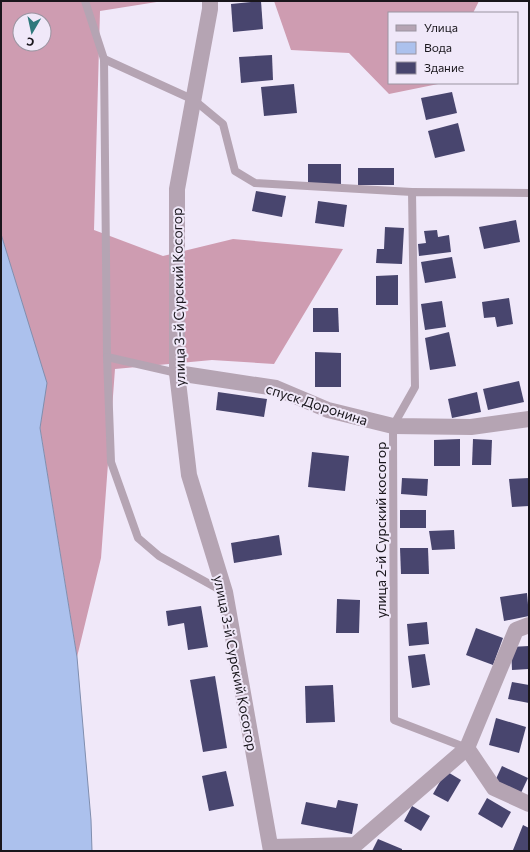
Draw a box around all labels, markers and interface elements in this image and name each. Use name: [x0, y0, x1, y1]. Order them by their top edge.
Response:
north arrow: [12, 12, 52, 52]
legend: [388, 12, 518, 84]
text: Улица: [424, 20, 458, 34]
text: С: [25, 35, 35, 49]
text: Вода: [424, 40, 452, 54]
text: Здание: [424, 60, 464, 74]
street label: улица 3-й Сурский Косогор: [168, 208, 188, 386]
street label: спуск Доронина: [264, 380, 370, 428]
street label: улица 2-й Сурский косогор: [372, 442, 389, 618]
street label: улица 3-й Сурский Косогор: [211, 574, 261, 752]

